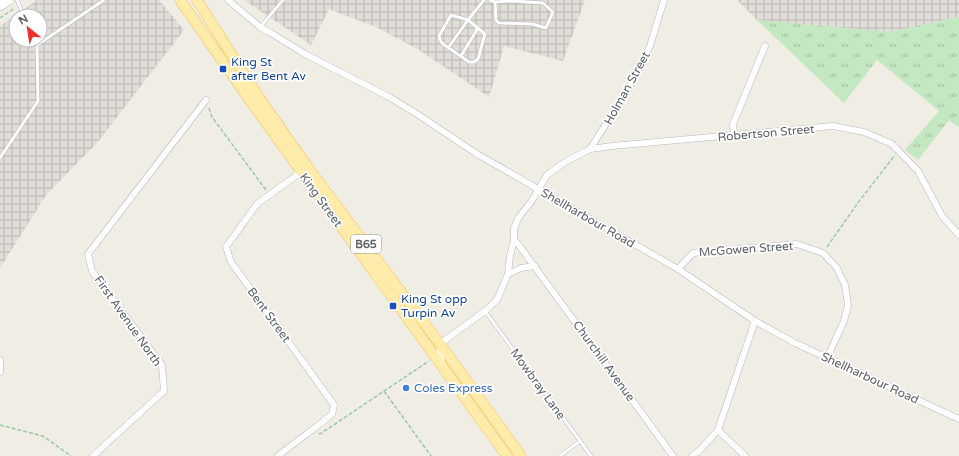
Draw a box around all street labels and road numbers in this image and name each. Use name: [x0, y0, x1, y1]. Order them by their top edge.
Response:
street label: Holman Street: [601, 49, 653, 127]
street label: Robertson Street: [717, 122, 815, 144]
street label: King Street: [297, 170, 346, 230]
street label: Shellharbour Road: [539, 185, 637, 251]
road number: B65: [351, 235, 381, 253]
street label: McGowen Street: [698, 239, 794, 259]
street label: First Avenue North: [91, 273, 165, 369]
street label: Bent Street: [244, 285, 294, 345]
street label: Churchill Avenue: [570, 318, 638, 404]
street label: Mowbray Lane: [508, 346, 569, 422]
street label: Shellharbour Road: [819, 349, 921, 407]

